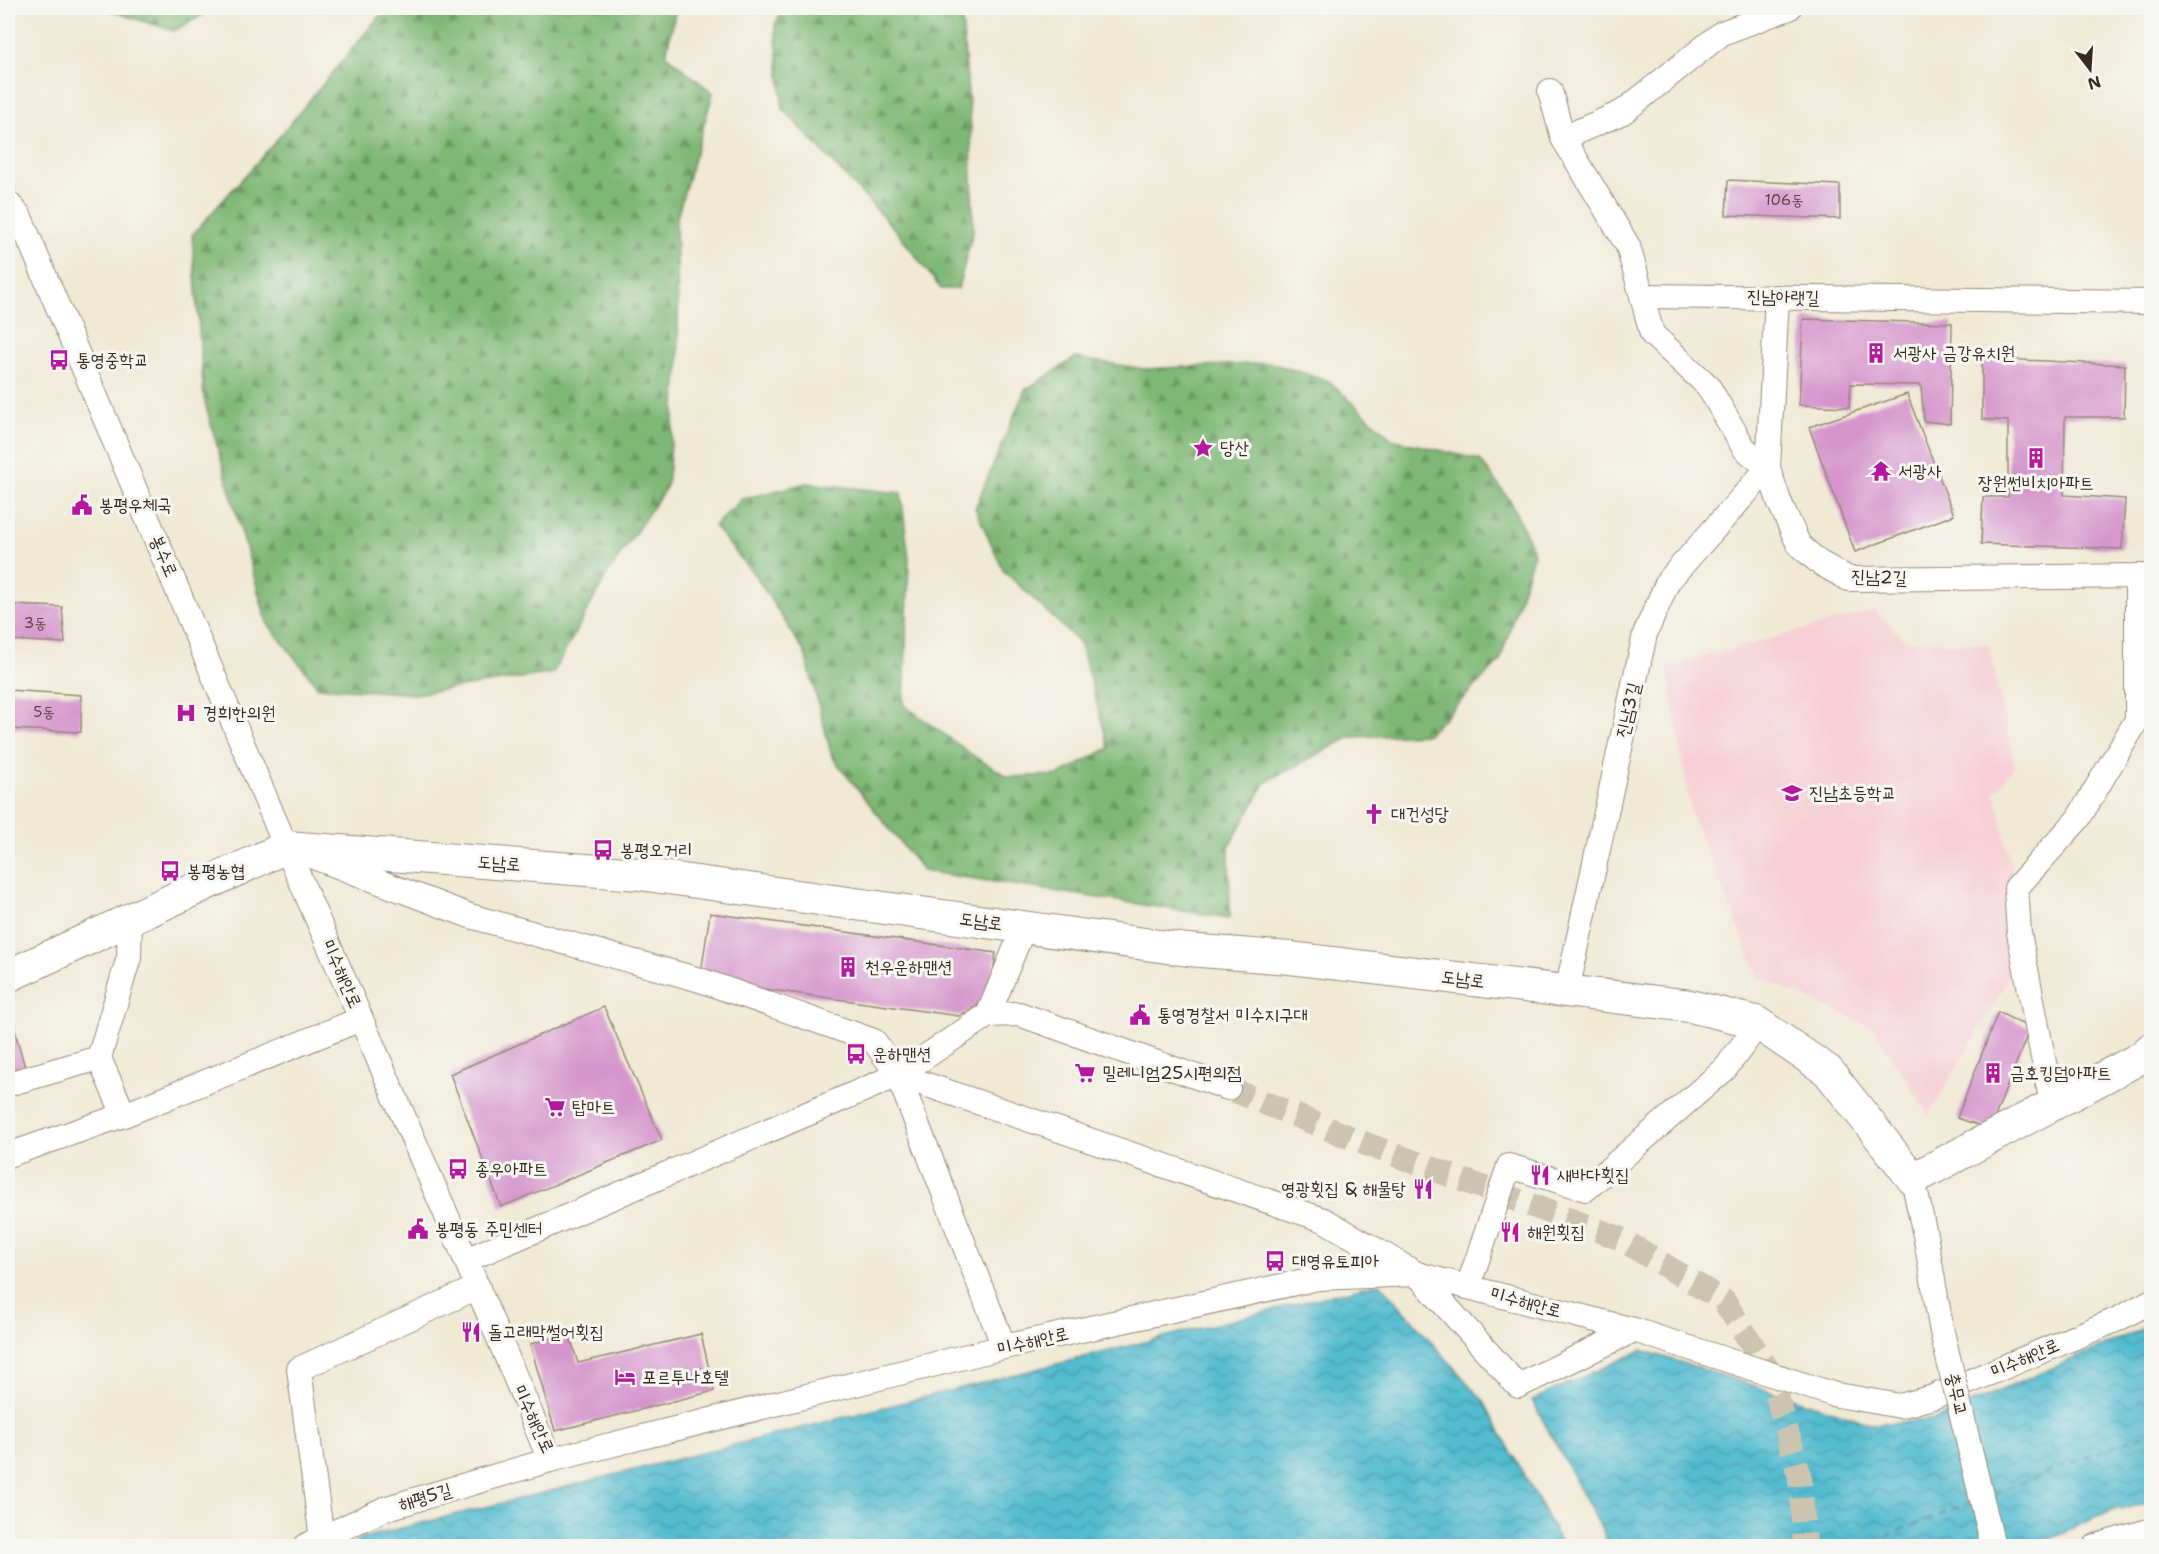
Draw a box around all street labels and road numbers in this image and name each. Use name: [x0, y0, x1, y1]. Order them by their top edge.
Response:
street label: 진남아랫길: [1747, 284, 1820, 310]
street label: 봉수로: [144, 531, 184, 581]
street label: 진남2길: [1851, 564, 1908, 590]
street label: 진남3길: [1610, 679, 1646, 740]
street label: 도남로: [476, 850, 522, 876]
street label: 도남로: [958, 906, 1004, 936]
street label: 미수해안로: [316, 936, 368, 1012]
street label: 도남로: [1440, 964, 1486, 994]
street label: 미수해안로: [1488, 1281, 1564, 1323]
street label: 미수해안로: [995, 1321, 1071, 1361]
street label: 미수해안로: [1987, 1333, 2063, 1383]
street label: 충무교: [1940, 1370, 1974, 1418]
street label: 미수해안로: [508, 1381, 560, 1457]
street label: 해평5길: [395, 1477, 455, 1516]

